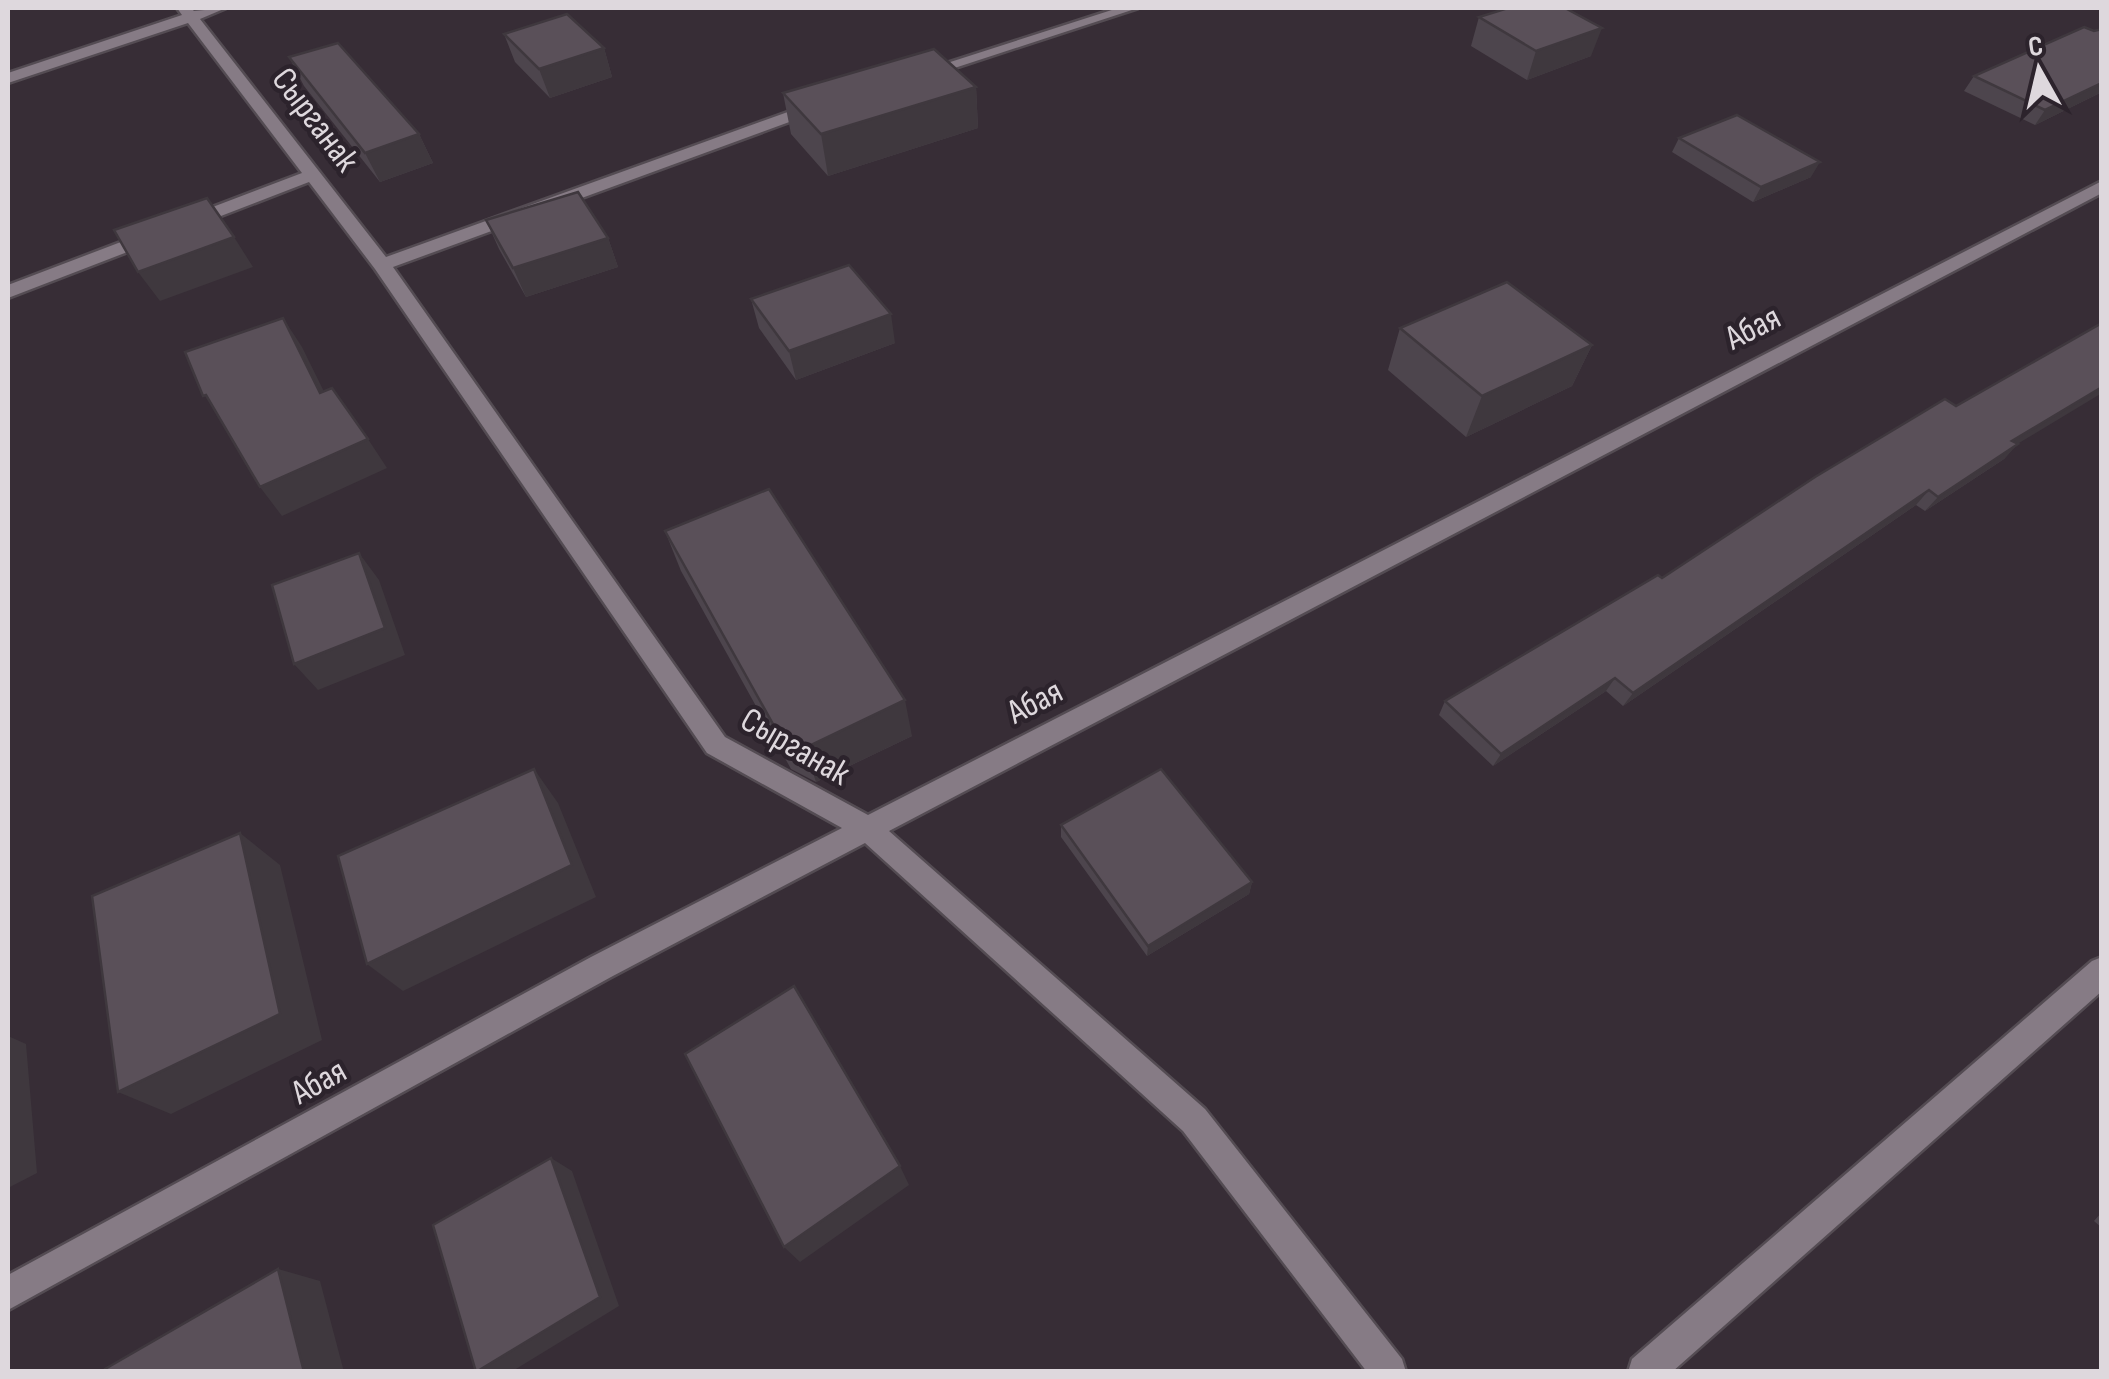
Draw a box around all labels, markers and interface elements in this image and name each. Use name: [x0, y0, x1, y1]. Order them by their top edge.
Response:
north arrow: [1989, 20, 2089, 120]
text: С: [2026, 29, 2045, 64]
street label: Сырганак: [262, 60, 368, 181]
street label: Абая: [1717, 296, 1788, 360]
street label: Абая: [999, 670, 1070, 734]
street label: Сырганак: [733, 699, 858, 796]
street label: Абая: [283, 1050, 354, 1115]

